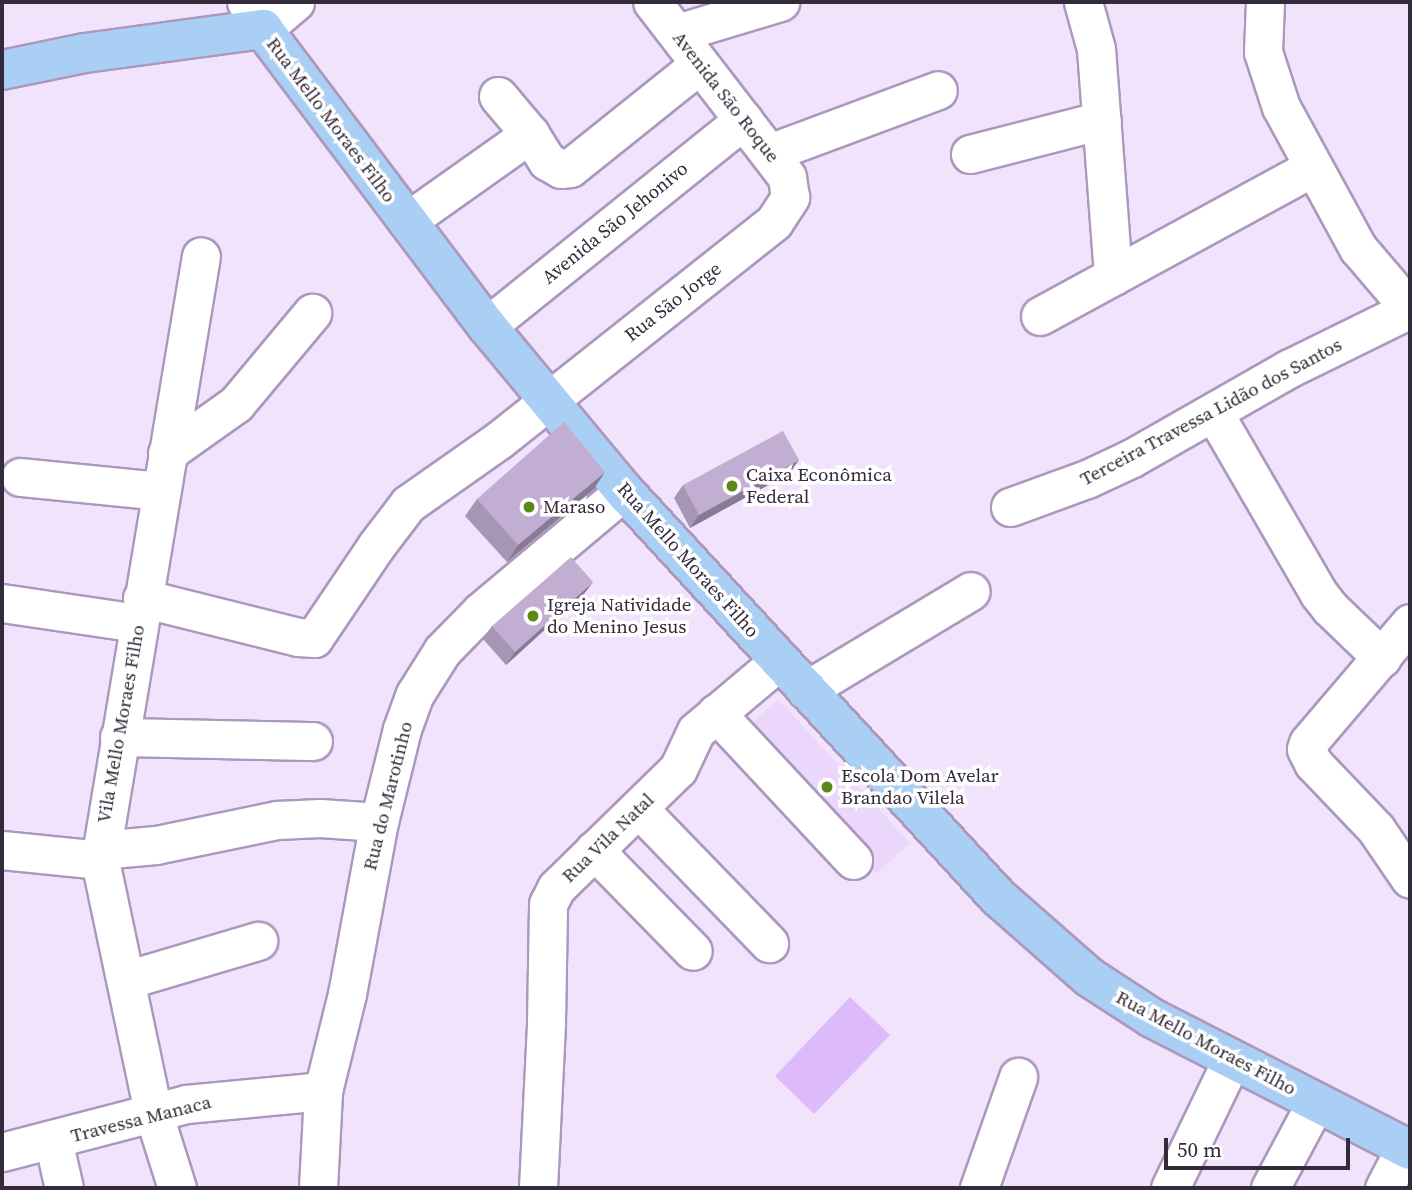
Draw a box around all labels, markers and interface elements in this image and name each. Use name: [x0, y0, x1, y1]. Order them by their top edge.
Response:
street label: Avenida São Roque: [668, 27, 784, 167]
street label: Rua Mello Moraes Filho: [261, 33, 401, 207]
street label: Avenida São Jehonivo: [537, 157, 693, 289]
street label: Rua São Jorge: [620, 257, 726, 347]
street label: Terceira Travessa Lidão dos Santos: [1076, 333, 1346, 491]
place label: Caixa Econômica Federal: [746, 464, 892, 508]
street label: Rua Mello Moraes Filho: [612, 478, 764, 642]
marker: Caixa Econômica Federal: [724, 478, 740, 494]
place label: Maraso: [543, 496, 606, 518]
marker: Maraso: [521, 499, 537, 515]
place label: Igreja Natividade do Menino Jesus: [547, 594, 691, 638]
marker: Igreja Natividade do Menino Jesus: [525, 608, 541, 624]
street label: Vila Mello Moraes Filho: [92, 623, 150, 825]
street label: Rua do Marotinho: [358, 719, 418, 873]
place label: Escola Dom Avelar Brandao Vilela: [841, 765, 999, 809]
marker: Escola Dom Avelar Brandao Vilela: [819, 779, 835, 795]
street label: Rua Vila Natal: [557, 788, 659, 888]
street label: Rua Mello Moraes Filho: [1112, 986, 1300, 1100]
street label: Travessa Manaca: [68, 1091, 214, 1147]
scale bar: [1167, 1124, 1352, 1168]
text: 50 m: [1177, 1135, 1222, 1164]

